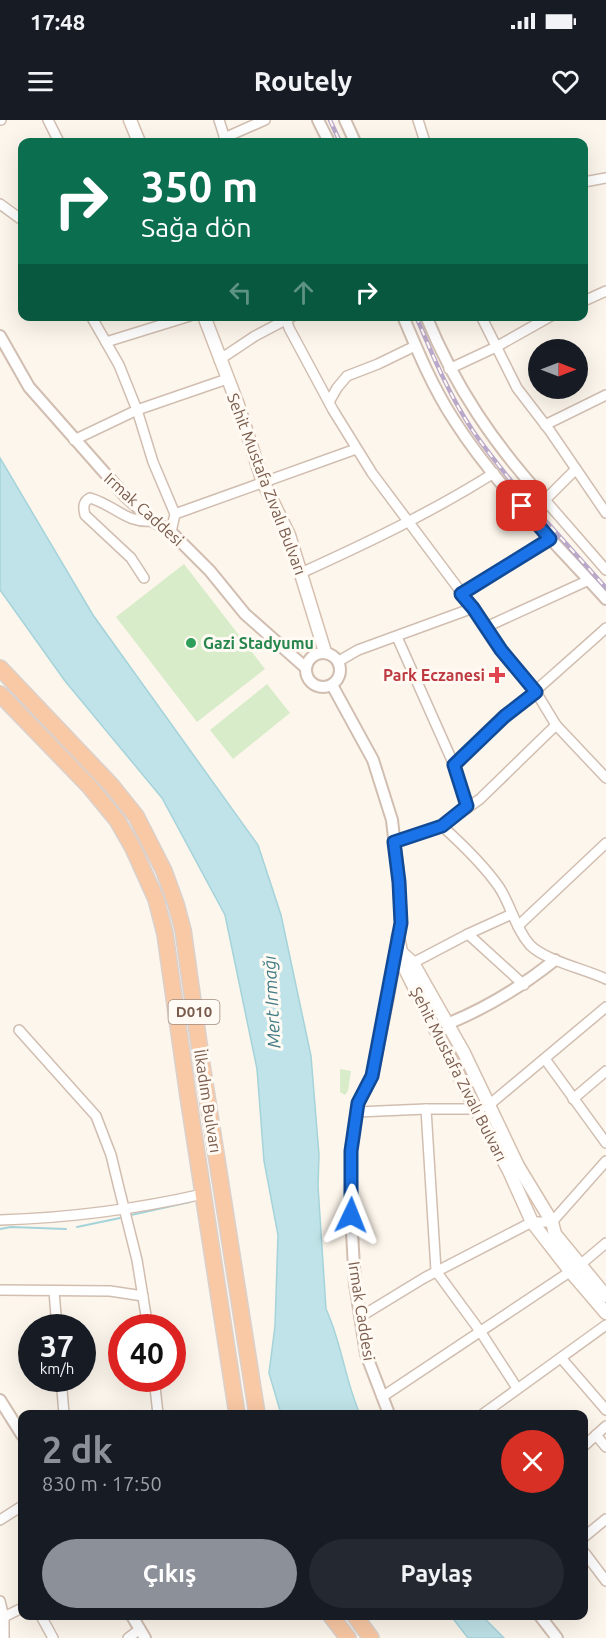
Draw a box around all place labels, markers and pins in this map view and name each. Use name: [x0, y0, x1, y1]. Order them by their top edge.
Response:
pin: [496, 480, 547, 531]
place label: Gazi Stadyumu: [203, 634, 314, 652]
marker: Gazi Stadyumu: [184, 636, 198, 650]
place label: Park Eczanesi: [383, 666, 485, 684]
marker: Park Eczanesi: [490, 668, 504, 682]

